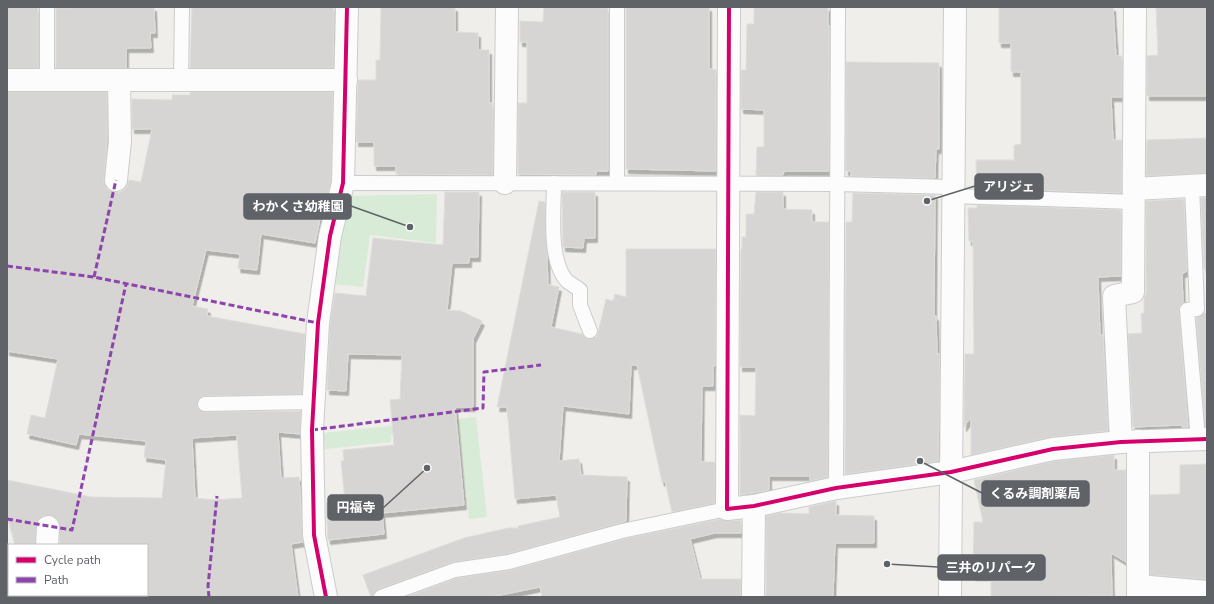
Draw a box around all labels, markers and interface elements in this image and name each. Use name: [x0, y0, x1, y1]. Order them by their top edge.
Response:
callout: アリジェ: [975, 174, 1043, 199]
text: アリジェ: [983, 178, 1035, 196]
callout: わかくさ幼稚園: [244, 194, 351, 219]
text: わかくさ幼稚園: [252, 198, 344, 216]
callout: くるみ調剤薬局: [982, 481, 1089, 506]
text: くるみ調剤薬局: [990, 485, 1080, 503]
callout: 円福寺: [328, 495, 383, 520]
text: 円福寺: [336, 499, 376, 517]
legend: [8, 544, 148, 596]
text: Cycle path: [44, 552, 101, 568]
callout: 三井のリパーク: [938, 555, 1045, 580]
text: 三井のリパーク: [945, 559, 1037, 577]
text: Path: [44, 572, 69, 588]

